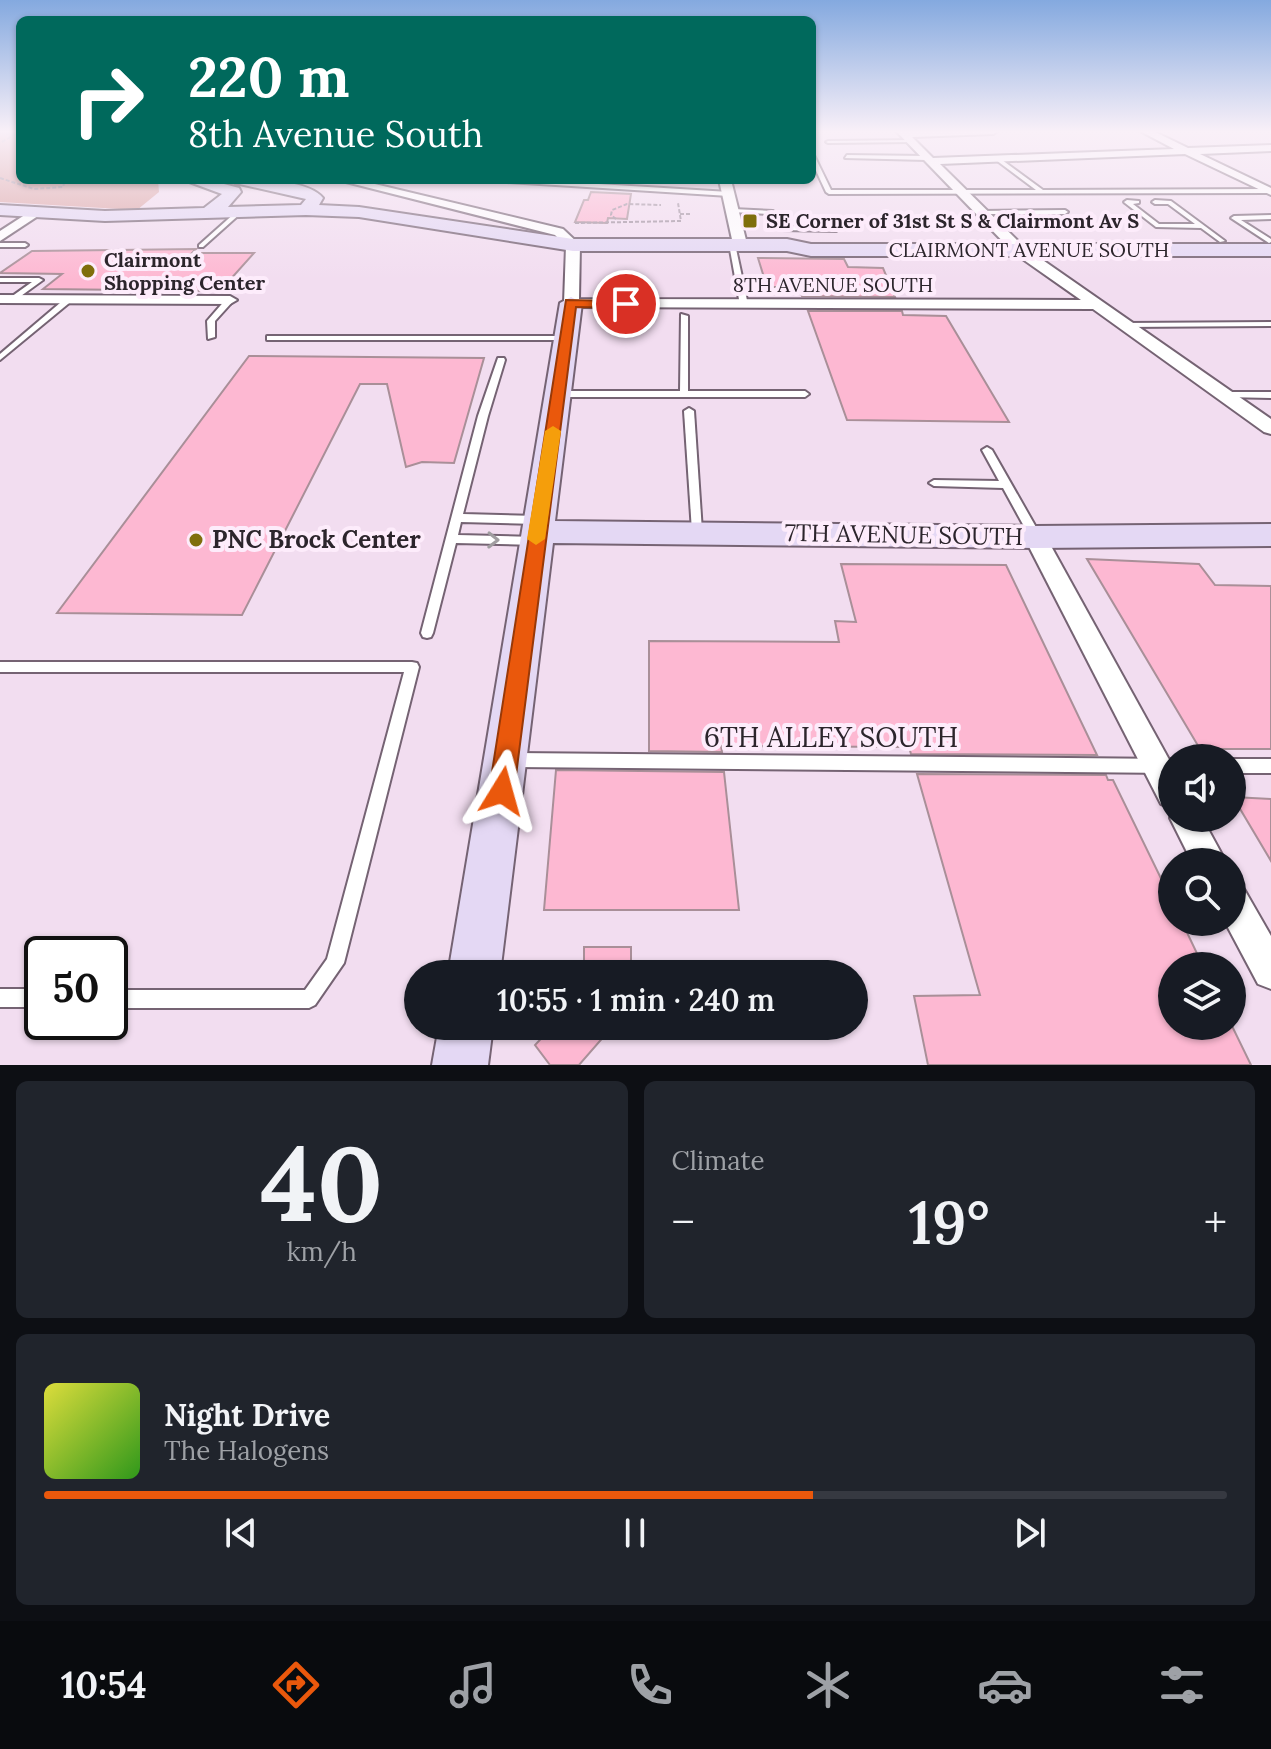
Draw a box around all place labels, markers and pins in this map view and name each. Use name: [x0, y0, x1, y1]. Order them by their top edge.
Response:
place label: SE Corner of 31st St S & Clairmont Av S: [766, 208, 1139, 233]
marker: SE Corner of 31st St S & Clairmont Av S: [741, 212, 759, 230]
place label: Clairmont Shopping Center: [104, 247, 266, 295]
marker: Clairmont Shopping Center: [79, 262, 97, 280]
pin: [592, 270, 660, 338]
place label: PNC Brock Center: [212, 524, 421, 555]
marker: PNC Brock Center: [187, 531, 205, 549]

